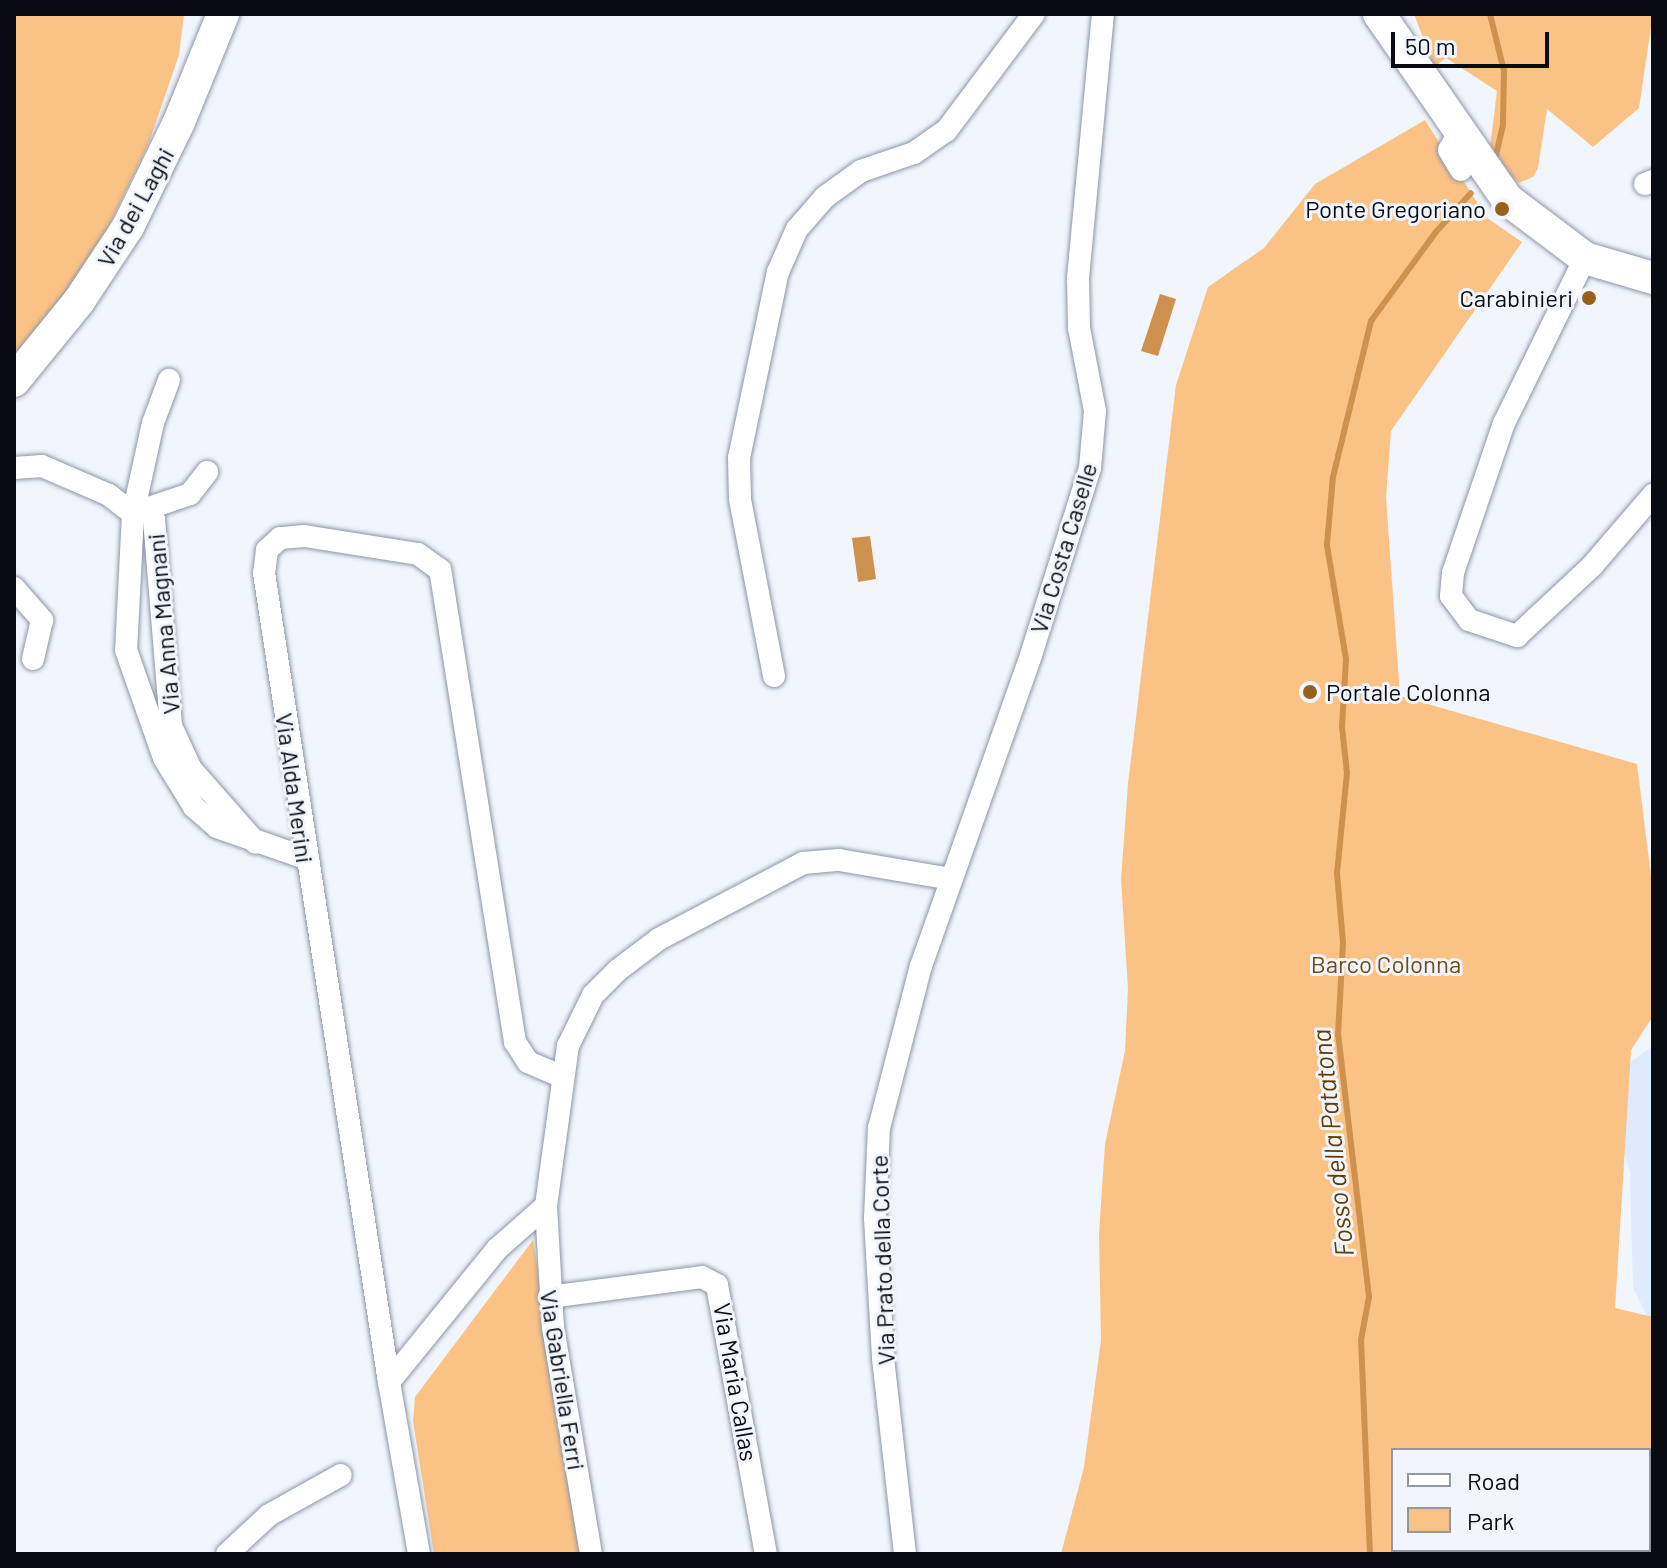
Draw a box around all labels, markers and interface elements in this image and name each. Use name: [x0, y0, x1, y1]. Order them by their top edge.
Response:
scale bar: [1395, 16, 1553, 66]
text: 50 m: [1405, 31, 1456, 60]
street label: Via dei Laghi: [90, 142, 180, 272]
place label: Ponte Gregoriano: [1305, 195, 1486, 223]
marker: Ponte Gregoriano: [1493, 200, 1511, 218]
place label: Carabinieri: [1459, 284, 1573, 312]
marker: Carabinieri: [1580, 289, 1598, 307]
street label: Via Costa Caselle: [1023, 459, 1103, 637]
street label: Via Anna Magnani: [141, 532, 185, 716]
place label: Portale Colonna: [1326, 678, 1490, 706]
marker: Portale Colonna: [1301, 683, 1319, 701]
street label: Via Alda Merini: [270, 711, 320, 865]
park label: Barco Colonna: [1311, 950, 1461, 978]
water label: Fosso della Patatona: [1305, 1028, 1359, 1258]
street label: Via Prato della Corte: [864, 1154, 900, 1366]
street label: Via Gabriella Ferri: [535, 1288, 591, 1472]
street label: Via Maria Callas: [708, 1301, 764, 1463]
legend: [1391, 1448, 1651, 1552]
text: Road: [1467, 1466, 1520, 1495]
text: Park: [1467, 1506, 1514, 1535]

